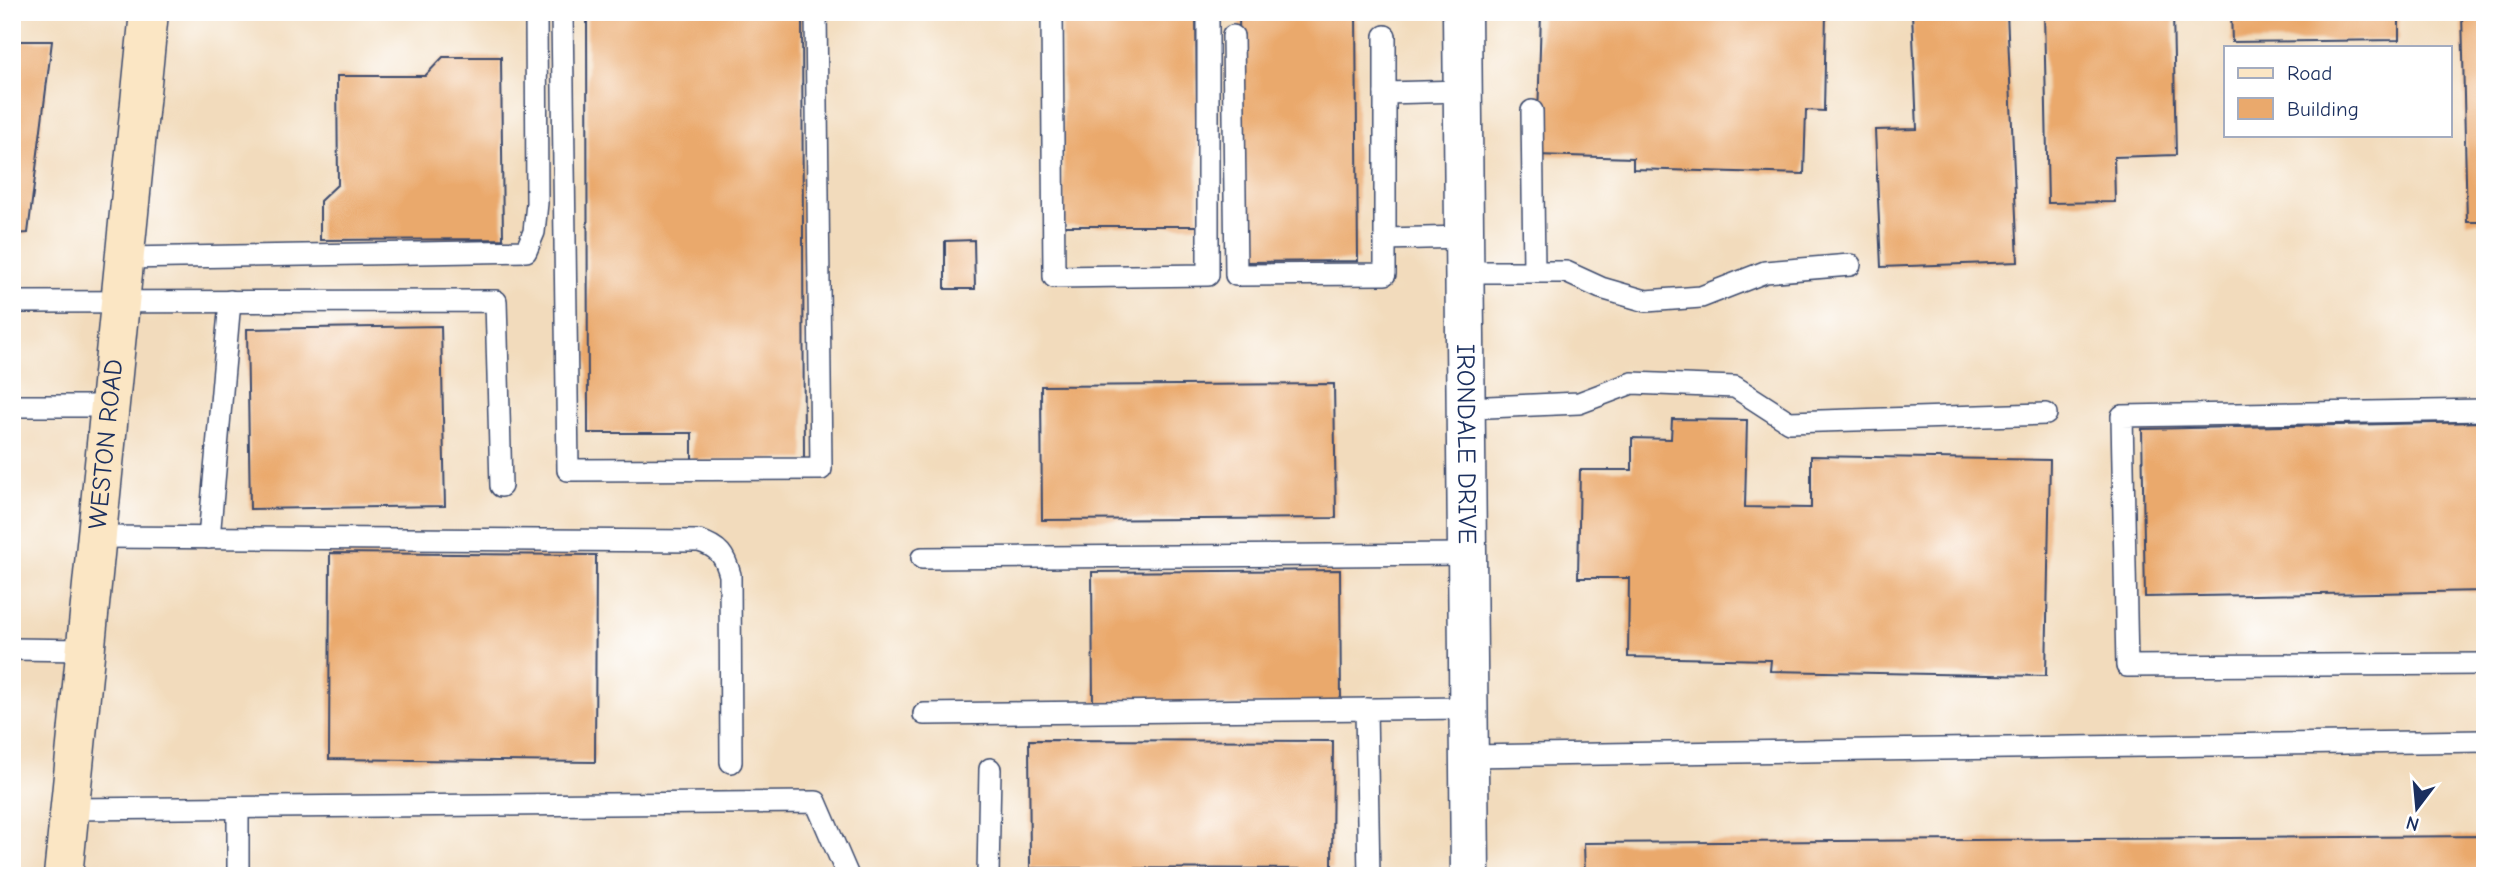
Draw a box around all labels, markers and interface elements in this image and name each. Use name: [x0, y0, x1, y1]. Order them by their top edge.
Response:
legend: [2224, 46, 2452, 136]
text: Road: [2287, 61, 2332, 85]
text: Building: [2287, 97, 2359, 121]
street label: IRONDALE DRIVE: [1450, 344, 1482, 544]
street label: WESTON ROAD: [83, 358, 129, 531]
north arrow: [2382, 772, 2452, 842]
text: N: [2404, 811, 2422, 836]

